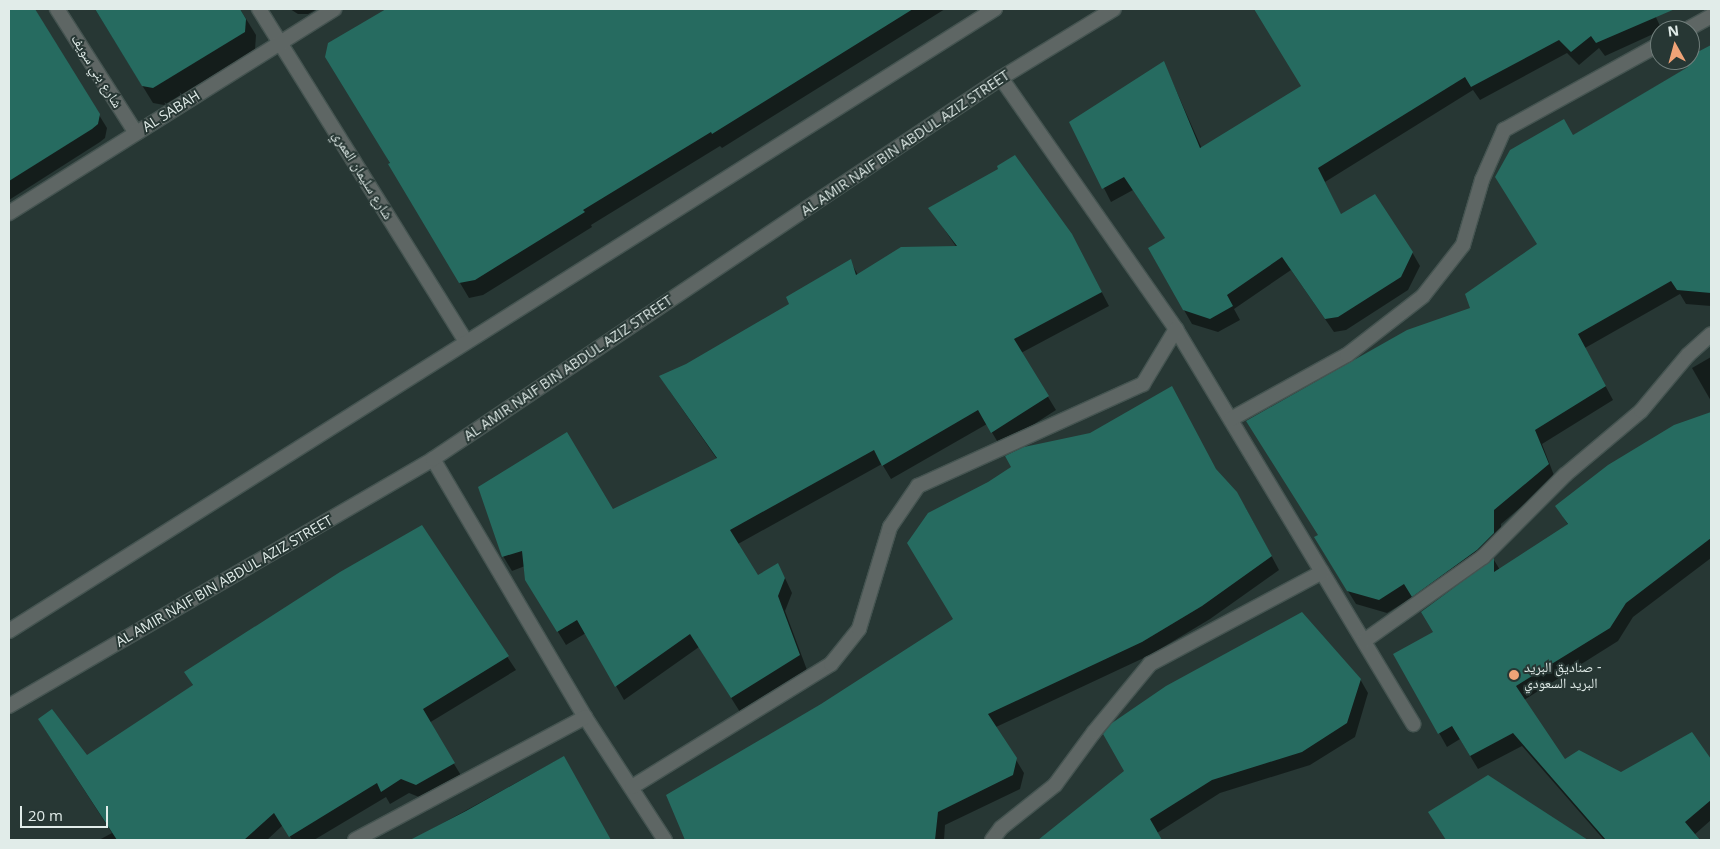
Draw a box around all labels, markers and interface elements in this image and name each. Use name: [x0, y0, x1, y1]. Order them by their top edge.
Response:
north arrow: [1650, 20, 1700, 70]
text: N: [1666, 20, 1680, 41]
street label: شارع بني سويف: [68, 31, 126, 111]
street label: AL AMIR NAIF BIN ABDUL AZIZ STREET: [798, 67, 1012, 219]
street label: AL SABAH: [139, 87, 203, 135]
street label: شارع سليمان العمري: [329, 128, 397, 222]
street label: AL AMIR NAIF BIN ABDUL AZIZ STREET: [461, 292, 675, 444]
street label: AL AMIR NAIF BIN ABDUL AZIZ STREET: [113, 512, 335, 650]
place label: صناديق البريد - البريد السعودي: [1524, 659, 1601, 692]
marker: صناديق البريد - البريد السعودي: [1508, 669, 1520, 681]
scale bar: [22, 796, 110, 828]
text: 20 m: [28, 805, 63, 825]

